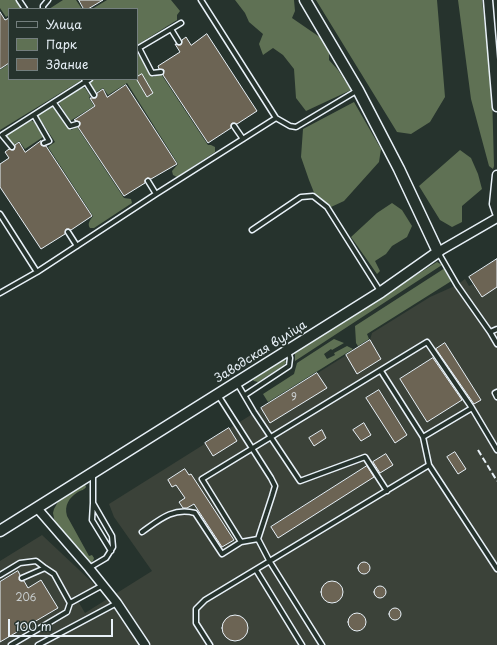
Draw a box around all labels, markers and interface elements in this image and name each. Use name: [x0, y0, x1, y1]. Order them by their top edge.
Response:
legend: [8, 8, 138, 80]
text: Улица: [46, 15, 82, 33]
text: Парк: [46, 35, 77, 53]
text: Здание: [46, 55, 88, 73]
street label: Заводская вуліца: [212, 318, 310, 386]
house number: 9: [291, 392, 297, 404]
house number: 206: [16, 592, 36, 604]
scale bar: [10, 611, 115, 637]
text: 100 m: [15, 617, 52, 635]

